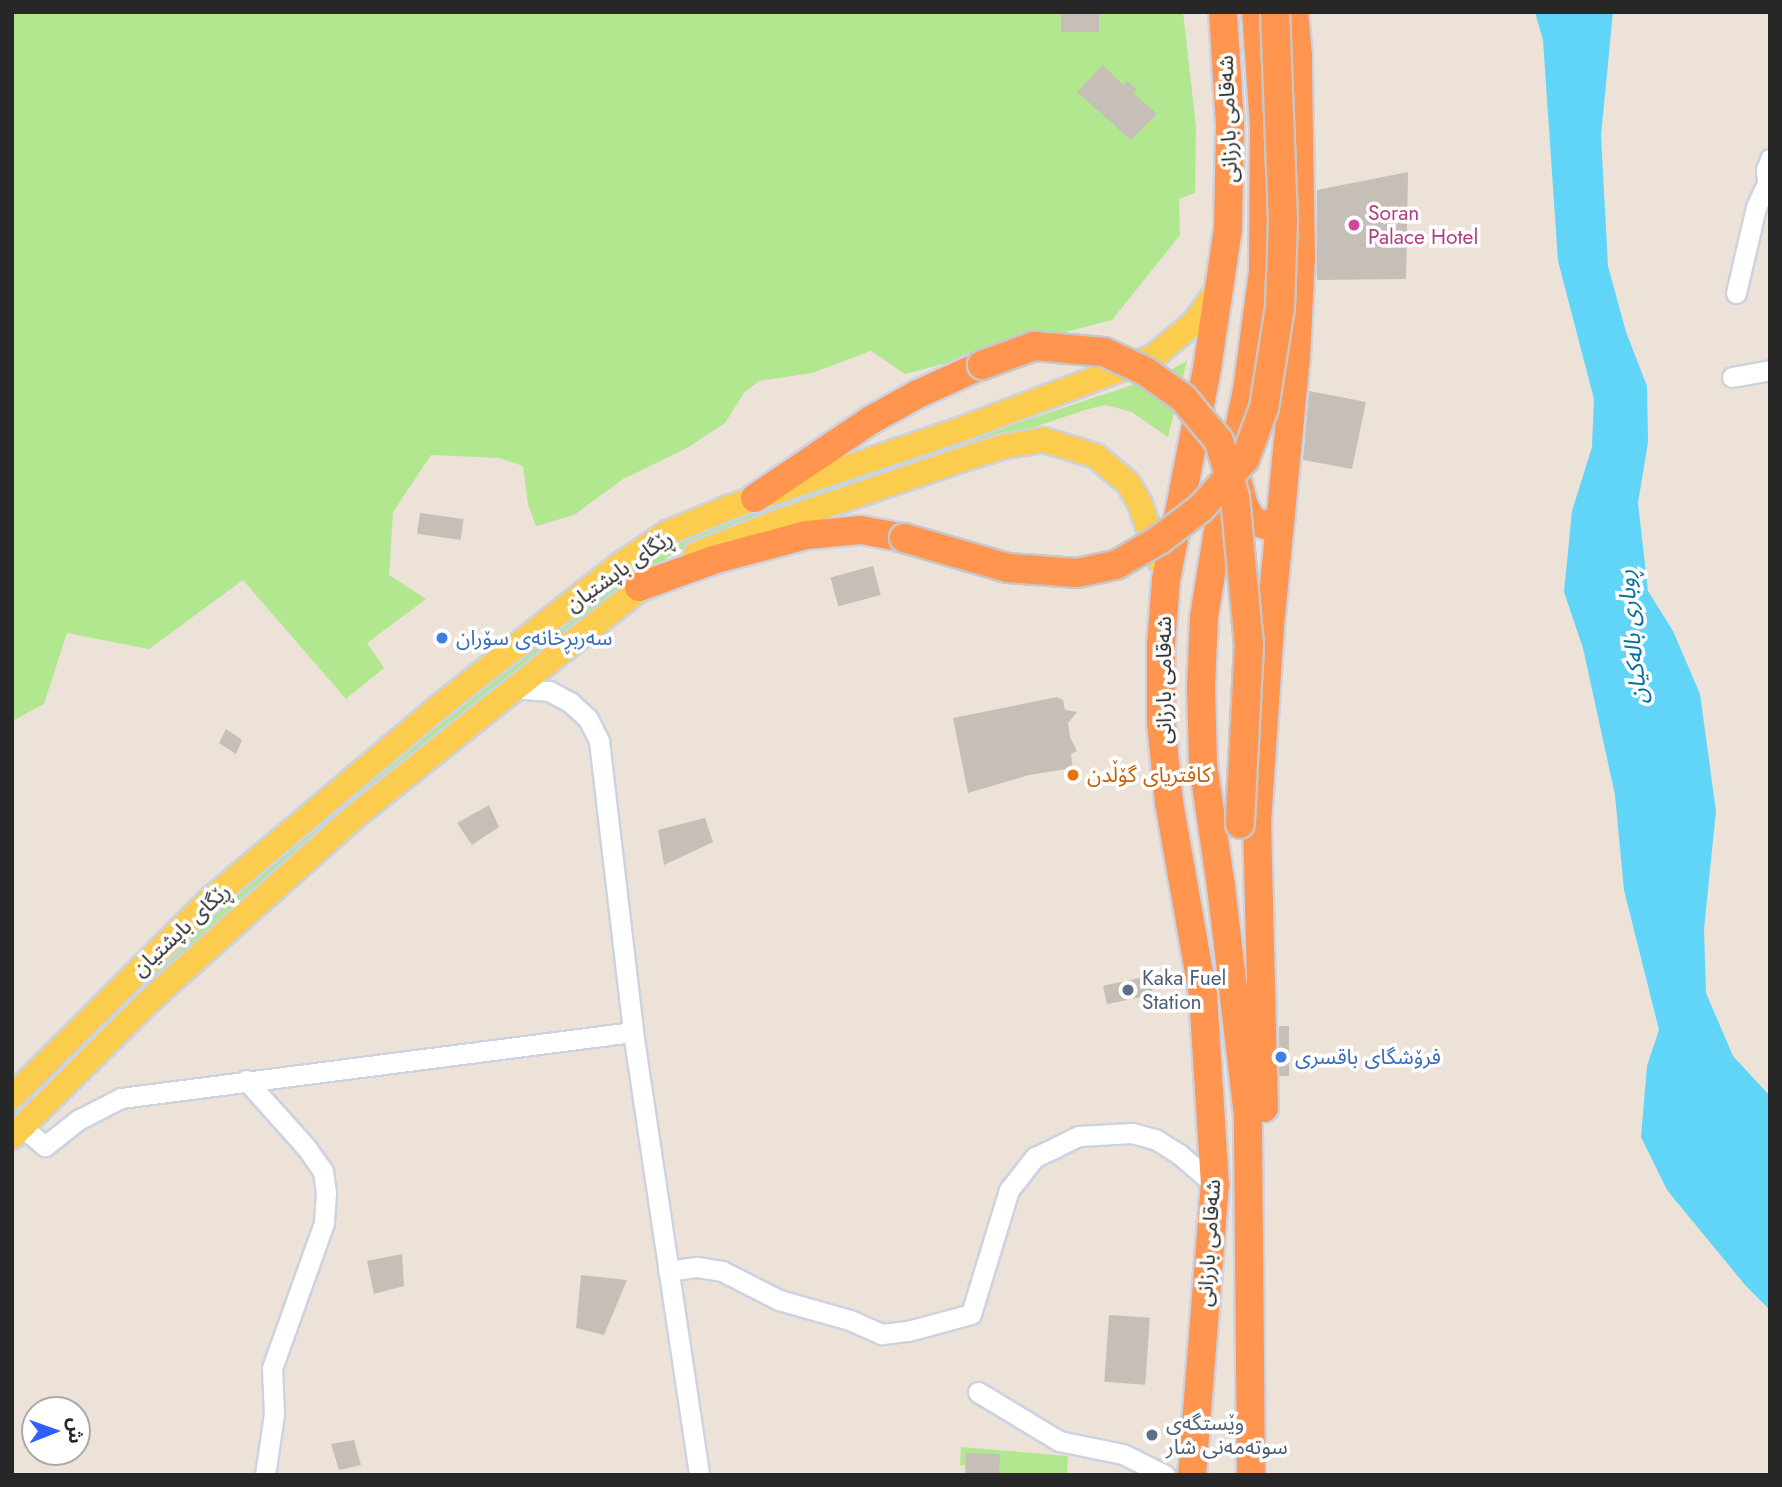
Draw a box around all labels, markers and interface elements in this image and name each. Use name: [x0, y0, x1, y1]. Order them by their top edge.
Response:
street label: شەقامی بارزانی: [1213, 55, 1243, 183]
place label: Soran Palace Hotel: [1368, 200, 1478, 250]
marker: Soran Palace Hotel: [1346, 217, 1362, 233]
street label: ڕێگای باپشتیان: [561, 525, 677, 617]
water label: ڕوباری بالەکیان: [1611, 568, 1653, 706]
street label: شەقامی بارزانی: [1151, 616, 1177, 744]
place label: سەربڕخانەی سۆران: [456, 625, 612, 651]
marker: سەربڕخانەی سۆران: [434, 630, 450, 646]
place label: کافتریای گۆڵدن: [1087, 762, 1211, 788]
marker: کافتریای گۆڵدن: [1065, 767, 1081, 783]
street label: ڕێگای باپشتیان: [127, 878, 235, 982]
place label: Kaka Fuel Station: [1142, 965, 1226, 1015]
marker: Kaka Fuel Station: [1120, 982, 1136, 998]
place label: فرۆشگای باقسری: [1295, 1044, 1441, 1070]
marker: فرۆشگای باقسری: [1273, 1049, 1289, 1065]
street label: شەقامی بارزانی: [1192, 1178, 1226, 1308]
north arrow: [21, 1396, 91, 1466]
place label: وێستگەی سوتەمەنی شار: [1166, 1410, 1288, 1460]
text: ش: [62, 1417, 89, 1444]
marker: وێستگەی سوتەمەنی شار: [1144, 1427, 1160, 1443]

